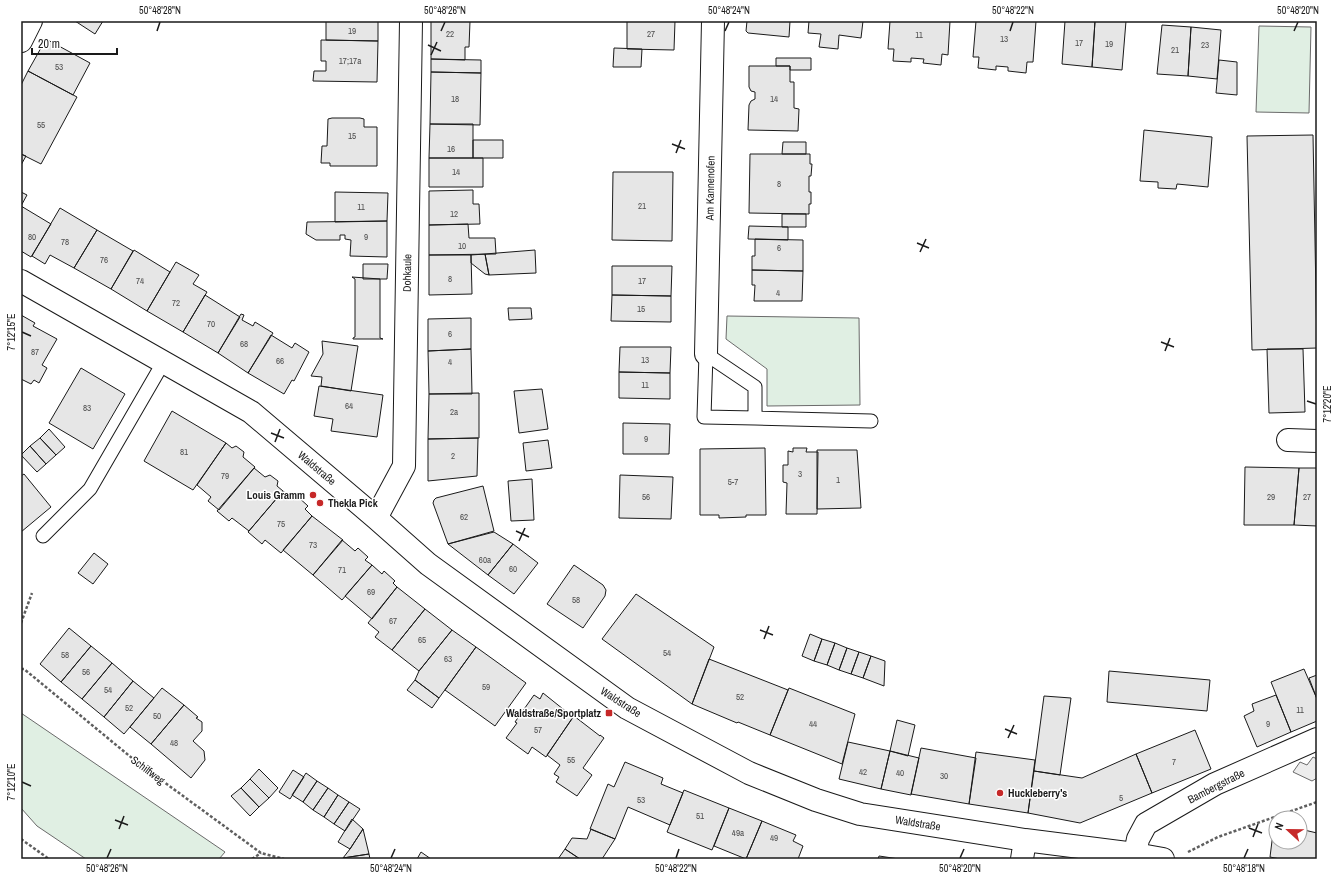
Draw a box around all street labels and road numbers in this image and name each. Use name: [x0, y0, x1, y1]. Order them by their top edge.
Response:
street label: Am Kannenofen: [702, 156, 718, 221]
street label: Dohkaule: [400, 254, 414, 292]
street label: Waldstraße: [295, 448, 339, 488]
street label: Waldstraße: [598, 684, 644, 720]
street label: Schilfweg: [128, 753, 168, 787]
street label: Bambergstraße: [1185, 766, 1247, 806]
street label: Waldstraße: [894, 813, 942, 833]

